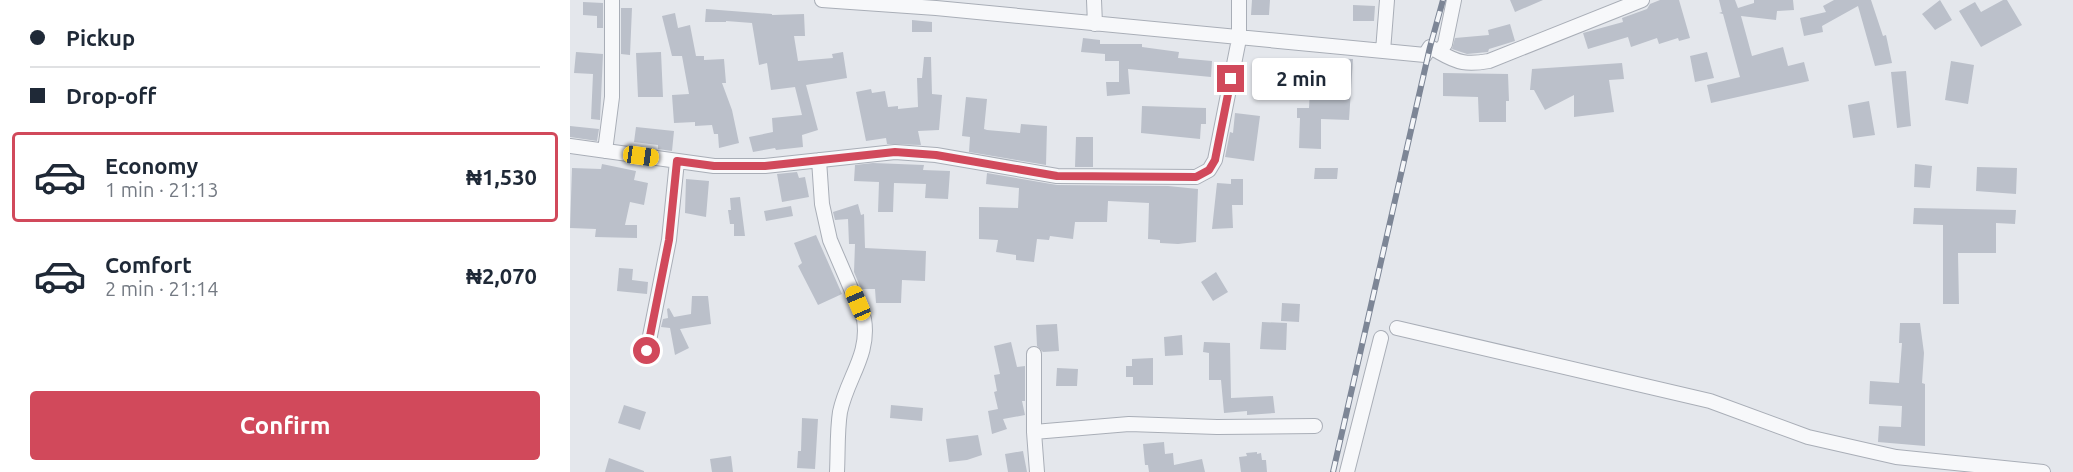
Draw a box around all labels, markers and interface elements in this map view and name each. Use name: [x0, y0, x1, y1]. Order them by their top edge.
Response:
text: Pickup: [66, 25, 135, 50]
callout: 2 min: [1252, 58, 1351, 100]
route end: [1217, 65, 1244, 92]
text: 2 min: [1276, 67, 1327, 90]
text: Drop-off: [66, 83, 156, 108]
car: [622, 145, 660, 167]
icon: car: [33, 150, 87, 204]
text: Economy: [105, 153, 198, 178]
text: ₦1,530: [466, 164, 537, 189]
text: 1 min · 21:13: [105, 178, 219, 201]
icon: car: [33, 249, 87, 303]
text: Comfort: [105, 252, 192, 277]
text: ₦2,070: [466, 263, 537, 288]
text: 2 min · 21:14: [105, 277, 219, 300]
car: [843, 283, 873, 323]
route start: [633, 337, 660, 364]
button: Confirm: [30, 391, 540, 460]

